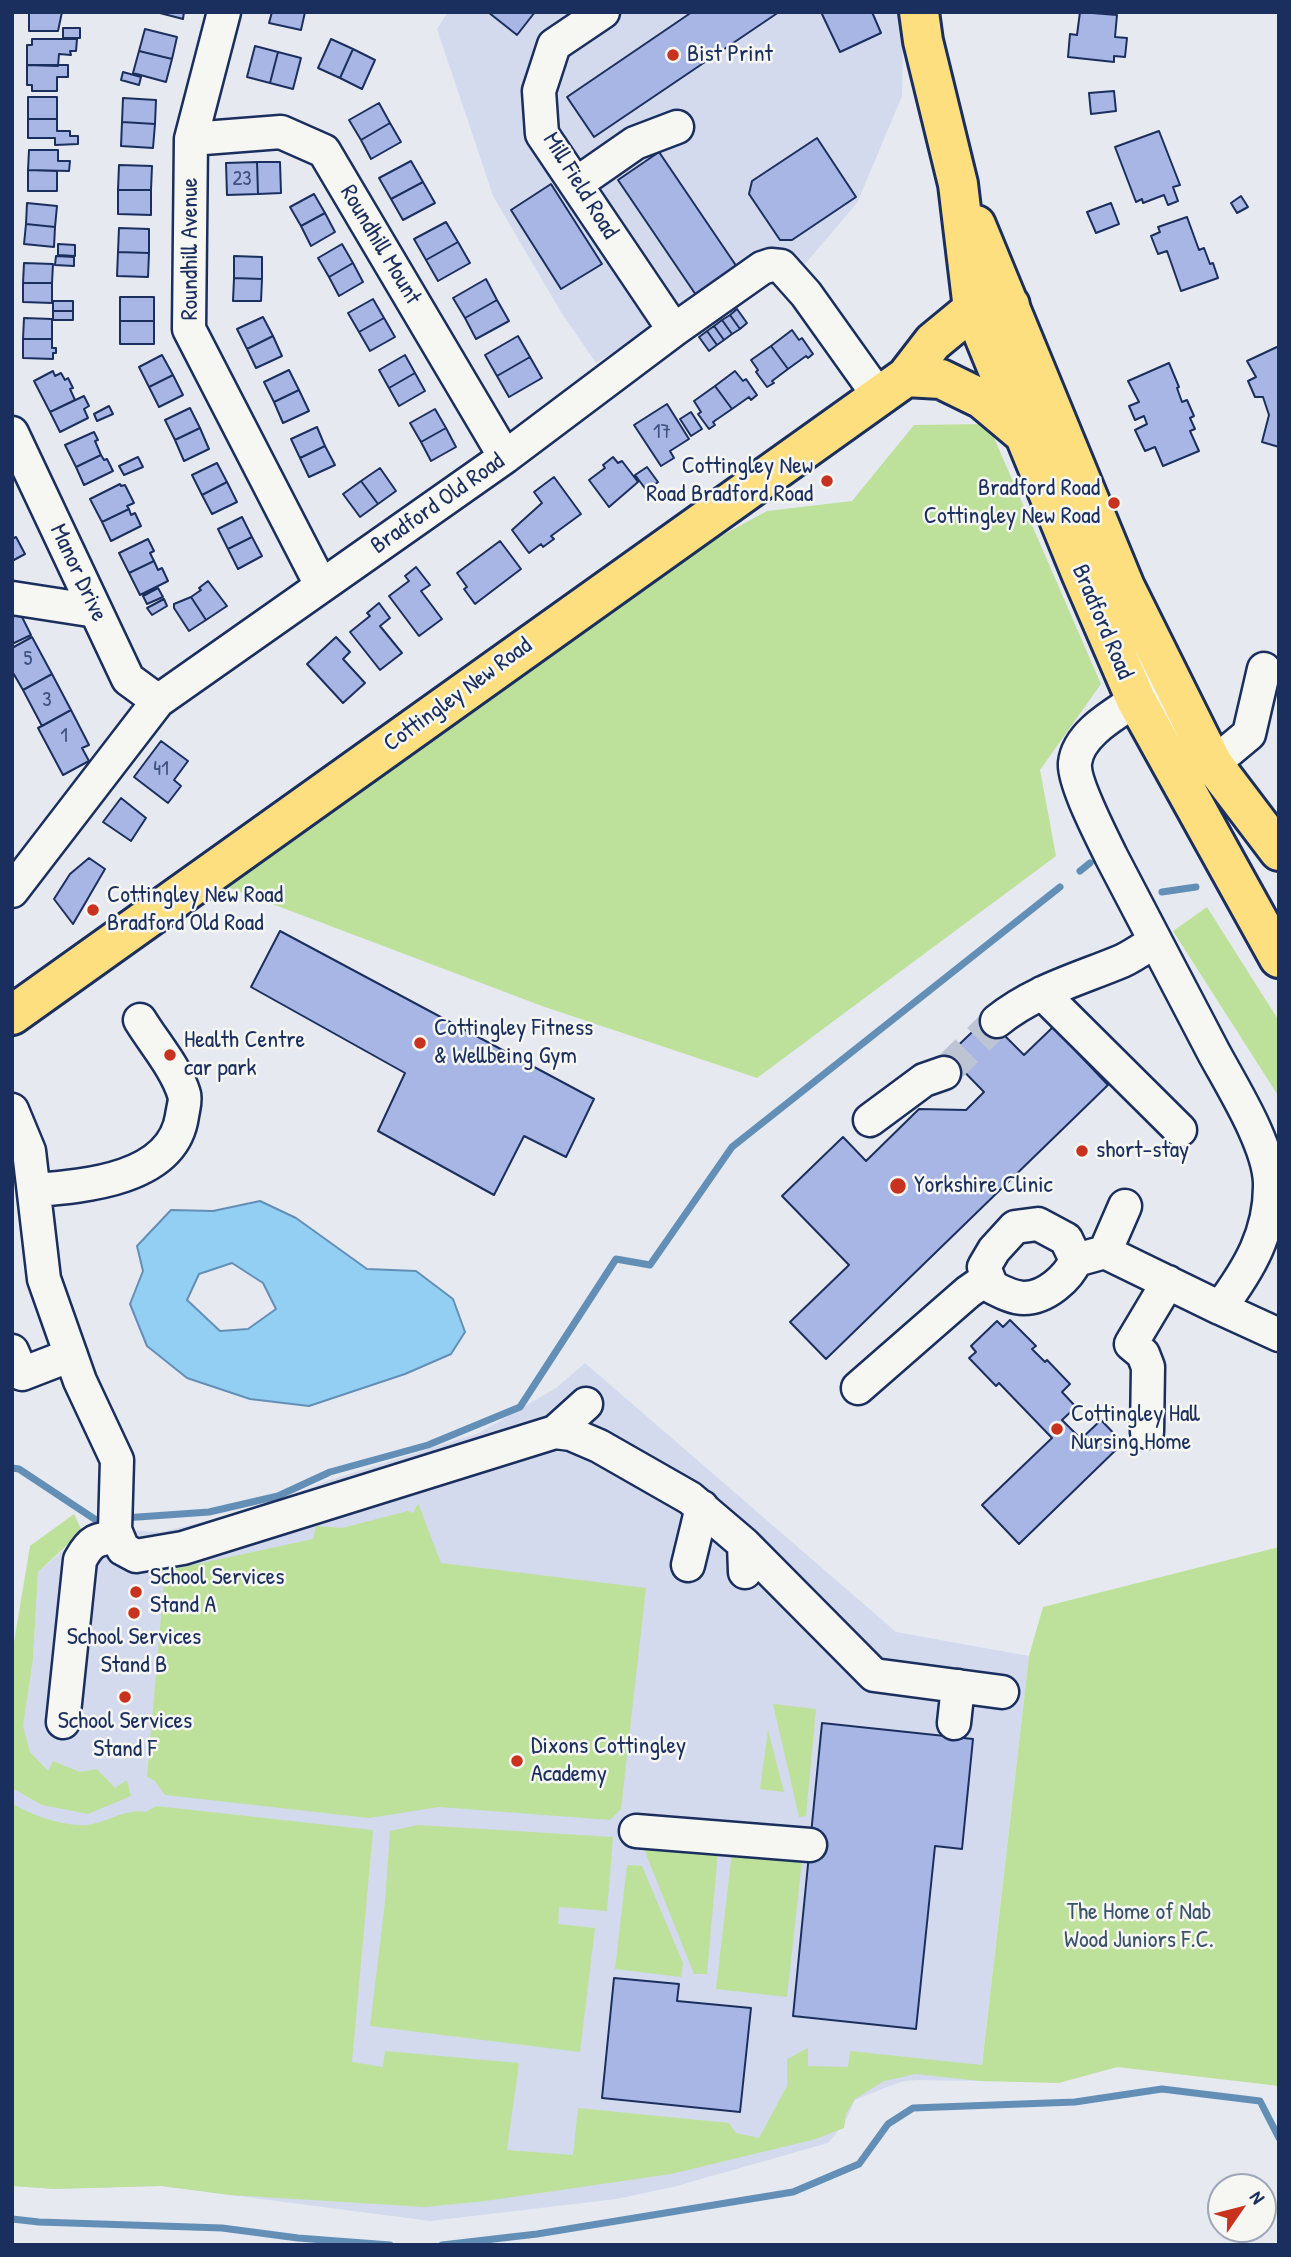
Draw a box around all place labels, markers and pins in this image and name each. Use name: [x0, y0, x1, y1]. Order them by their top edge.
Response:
place label: Bist Print: [687, 41, 773, 69]
marker: Bist Print: [665, 47, 681, 63]
place label: Cottingley New Road Bradford Road: [646, 453, 813, 509]
marker: Cottingley New Road Bradford Road: [819, 473, 835, 489]
place label: Bradford Road Cottingley New Road: [924, 475, 1100, 531]
marker: Bradford Road Cottingley New Road: [1106, 495, 1122, 511]
place label: Cottingley New Road Bradford Old Road: [107, 882, 283, 938]
marker: Cottingley New Road Bradford Old Road: [85, 902, 101, 918]
place label: Cottingley Fitness & Wellbeing Gym: [434, 1015, 593, 1071]
place label: Health Centre car park: [184, 1027, 305, 1083]
marker: Cottingley Fitness & Wellbeing Gym: [412, 1035, 428, 1051]
marker: Health Centre car park: [162, 1047, 178, 1063]
place label: short-stay: [1096, 1137, 1189, 1165]
marker: short-stay: [1074, 1143, 1090, 1159]
place label: Yorkshire Clinic: [914, 1172, 1053, 1200]
marker: Yorkshire Clinic: [888, 1176, 908, 1196]
place label: Cottingley Hall Nursing Home: [1071, 1401, 1200, 1457]
marker: Cottingley Hall Nursing Home: [1049, 1421, 1065, 1437]
place label: School Services Stand A: [150, 1564, 285, 1620]
marker: School Services Stand A: [128, 1584, 144, 1600]
marker: School Services Stand B: [126, 1605, 142, 1621]
place label: School Services Stand B: [67, 1624, 201, 1680]
marker: School Services Stand F: [117, 1689, 133, 1705]
place label: School Services Stand F: [58, 1708, 192, 1764]
place label: Dixons Cottingley Academy: [531, 1733, 686, 1789]
marker: Dixons Cottingley Academy: [509, 1753, 525, 1769]

